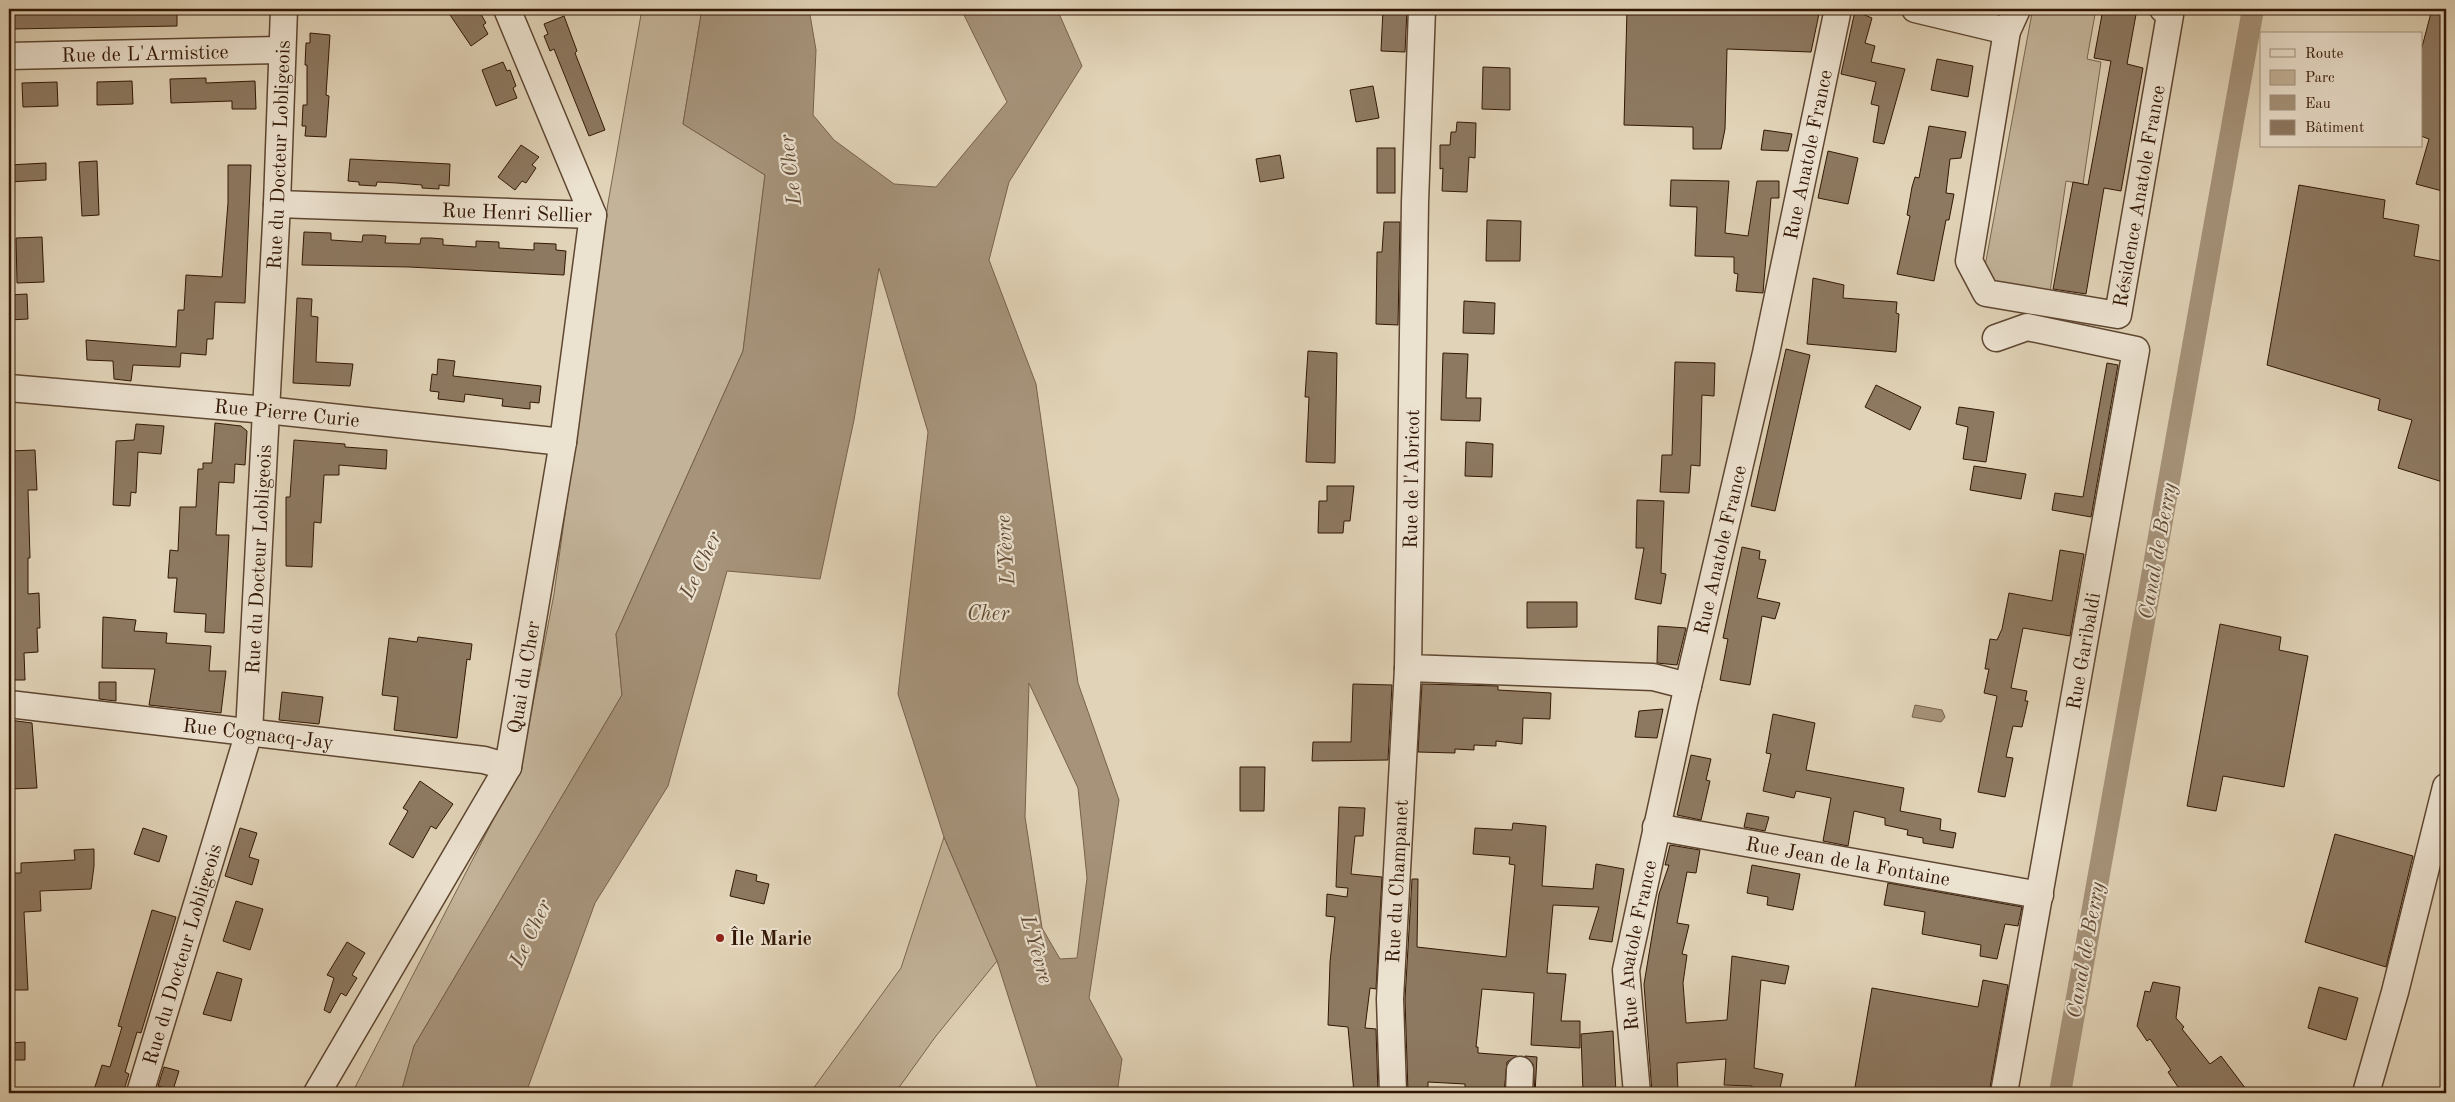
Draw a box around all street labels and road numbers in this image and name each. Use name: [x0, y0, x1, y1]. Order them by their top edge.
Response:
street label: Rue du Docteur Lobligeois: [266, 40, 295, 270]
street label: Rue de L'Armistice: [61, 43, 229, 67]
street label: Rue Anatole France: [1782, 68, 1837, 242]
street label: Résidence Anatole France: [2111, 84, 2170, 309]
street label: Rue Henri Sellier: [441, 202, 592, 227]
street label: Rue Pierre Curie: [213, 398, 360, 432]
street label: Rue de l'Abricot: [1402, 409, 1424, 549]
street label: Rue du Docteur Lobligeois: [244, 444, 276, 675]
street label: Rue Anatole France: [1692, 464, 1751, 637]
street label: Rue Garibaldi: [2065, 591, 2105, 712]
street label: Quai du Cher: [506, 620, 545, 735]
street label: Rue Cognacq-Jay: [181, 717, 335, 754]
street label: Rue du Champanet: [1384, 799, 1413, 964]
street label: Rue Jean de la Fontaine: [1744, 835, 1952, 891]
street label: Rue du Docteur Lobligeois: [141, 842, 227, 1068]
street label: Rue Anatole France: [1618, 859, 1662, 1032]

